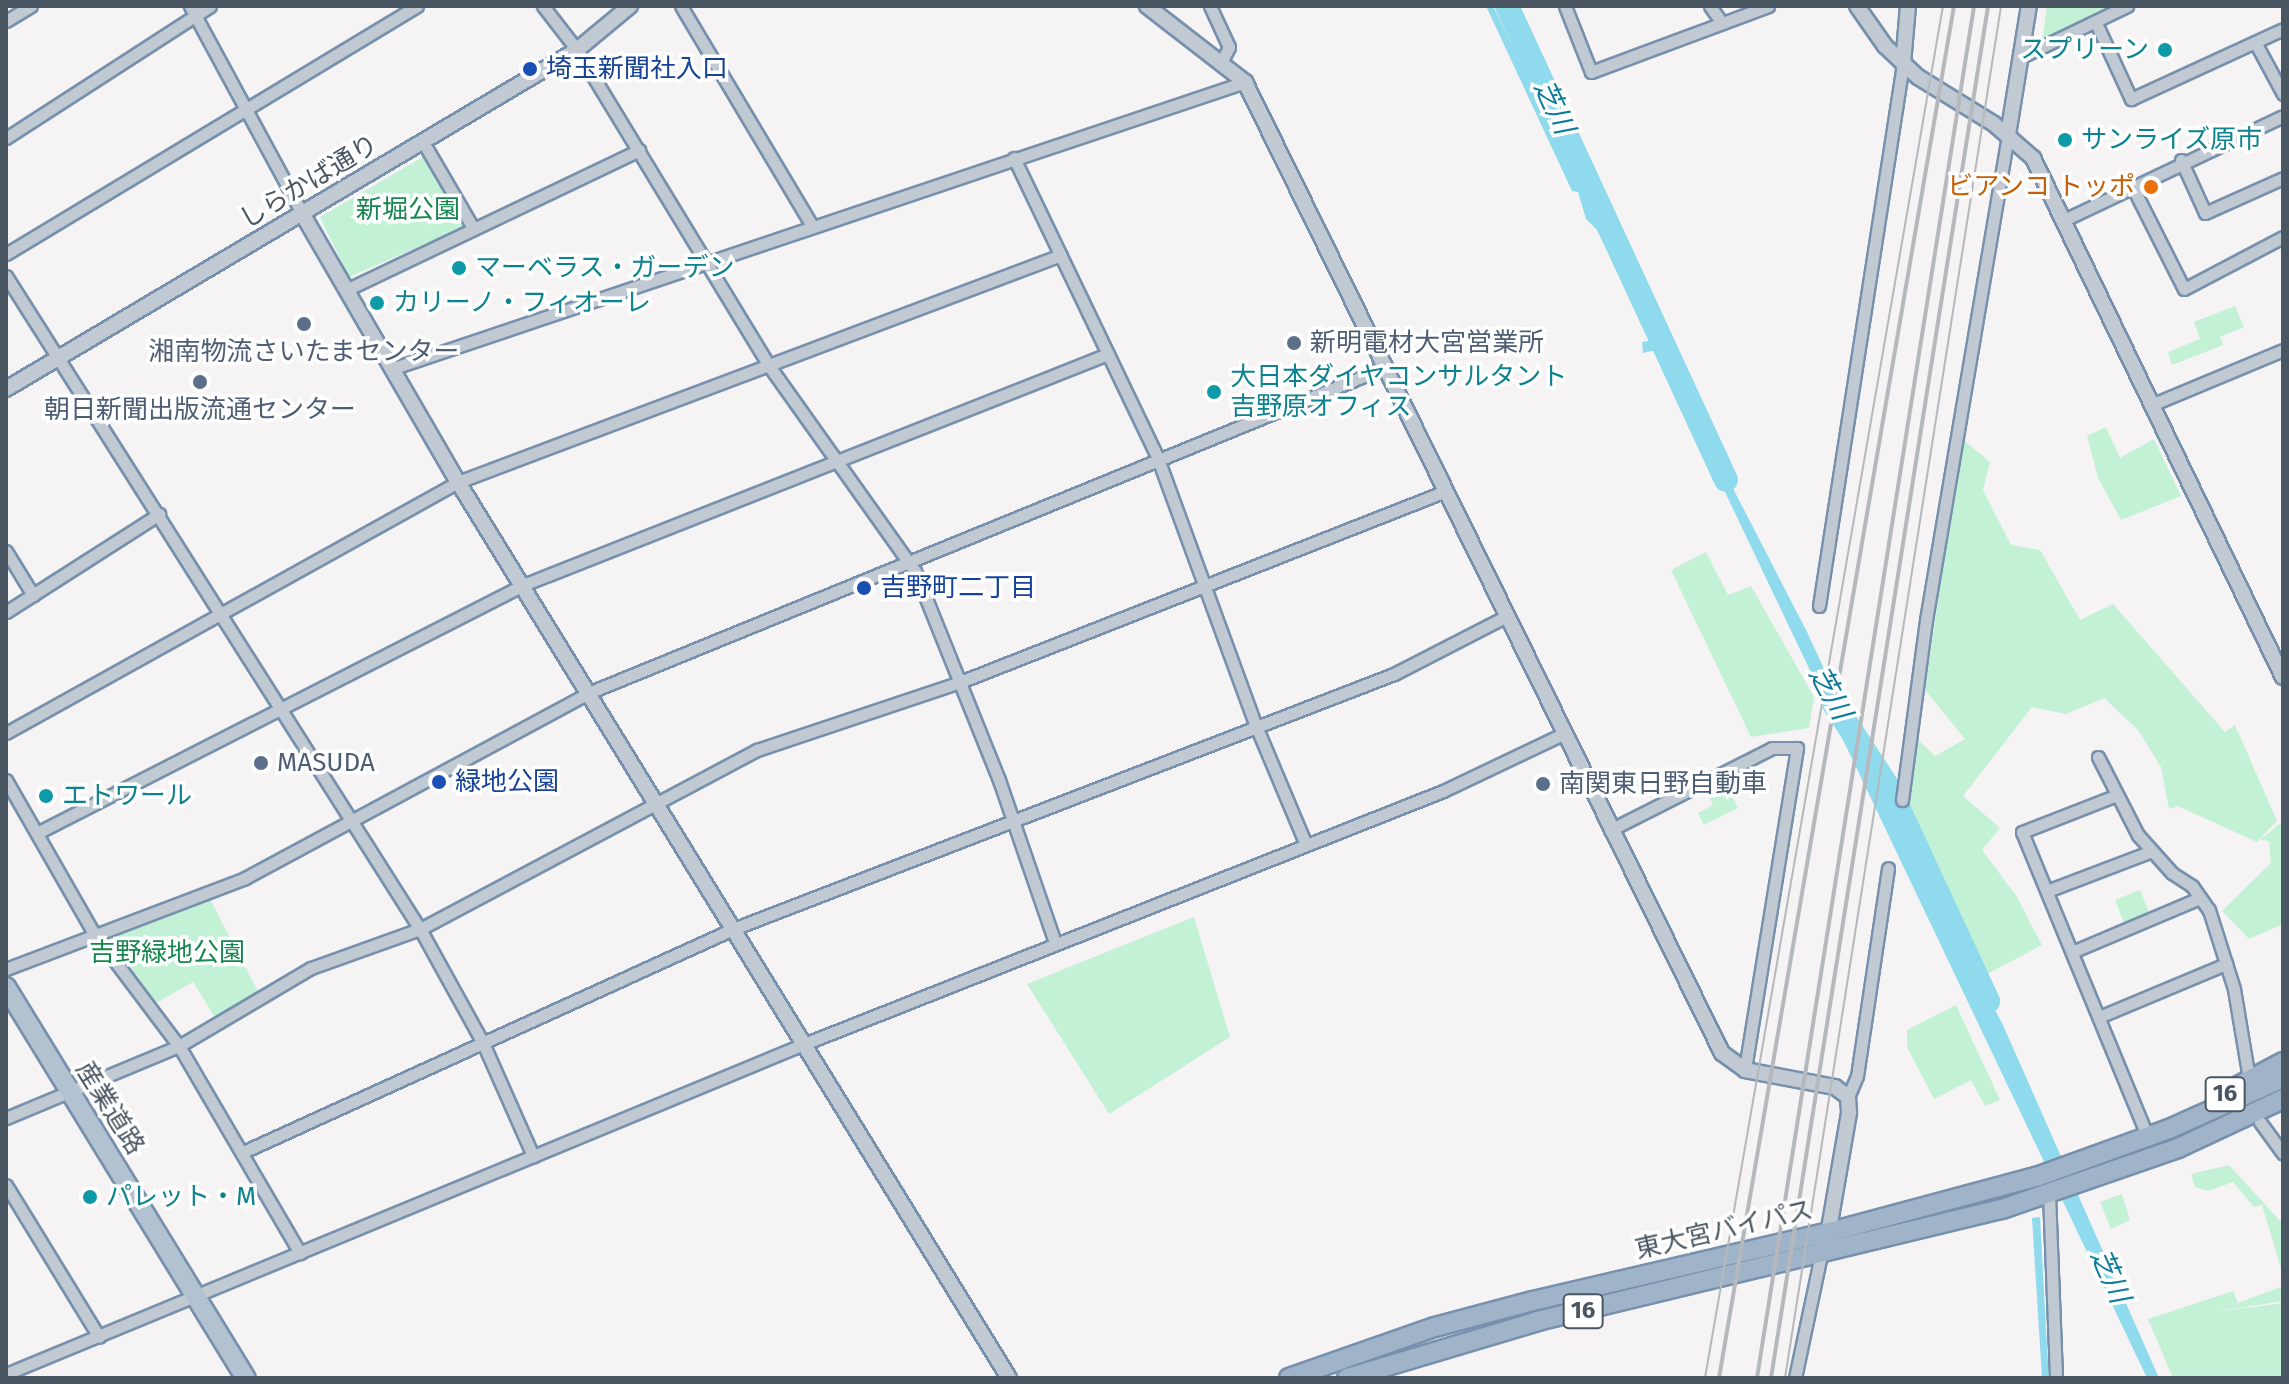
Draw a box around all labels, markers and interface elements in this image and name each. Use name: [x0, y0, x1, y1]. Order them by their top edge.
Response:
place label: スプリーン: [2019, 34, 2149, 66]
marker: スプリーン: [2156, 41, 2174, 59]
place label: 埼玉新聞社入口: [546, 53, 728, 85]
marker: 埼玉新聞社入口: [521, 60, 539, 78]
water label: 芝川: [1527, 75, 1581, 139]
place label: サンライズ原市: [2081, 124, 2263, 156]
street label: しらかば通り: [234, 128, 384, 236]
marker: サンライズ原市: [2056, 131, 2074, 149]
place label: ビアンコ トッポ: [1946, 171, 2135, 203]
marker: ビアンコ トッポ: [2142, 178, 2160, 196]
park label: 新堀公園: [356, 194, 460, 226]
place label: マーベラス・ガーデン: [475, 252, 735, 284]
marker: マーベラス・ガーデン: [450, 259, 468, 277]
place label: カリーノ・フィオーレ: [393, 287, 653, 319]
marker: カリーノ・フィオーレ: [368, 294, 386, 312]
marker: 湘南物流さいたまセンター: [295, 315, 313, 333]
place label: 新明電材大宮営業所: [1310, 327, 1544, 359]
marker: 新明電材大宮営業所: [1285, 334, 1303, 352]
place label: 湘南物流さいたまセンター: [148, 336, 460, 368]
place label: 大日本ダイヤコンサルタント 吉野原オフィス: [1230, 361, 1568, 422]
marker: 朝日新聞出版流通センター: [191, 373, 209, 391]
marker: 大日本ダイヤコンサルタント 吉野原オフィス: [1205, 383, 1223, 401]
place label: 朝日新聞出版流通センター: [44, 394, 356, 426]
place label: 吉野町二丁目: [880, 572, 1036, 604]
marker: 吉野町二丁目: [855, 579, 873, 597]
water label: 芝川: [1802, 660, 1858, 726]
place label: MASUDA: [277, 747, 375, 779]
marker: MASUDA: [252, 754, 270, 772]
place label: 緑地公園: [455, 766, 559, 798]
place label: 南関東日野自動車: [1559, 768, 1767, 800]
marker: 緑地公園: [430, 773, 448, 791]
marker: 南関東日野自動車: [1534, 775, 1552, 793]
place label: エトワール: [62, 780, 192, 812]
marker: エトワール: [37, 787, 55, 805]
park label: 吉野緑地公園: [89, 937, 245, 969]
street label: 産業道路: [69, 1056, 151, 1160]
road number: 16: [2203, 1074, 2247, 1114]
place label: パレット・M: [106, 1181, 256, 1213]
marker: パレット・M: [81, 1188, 99, 1206]
street label: 東大宮バイパス: [1632, 1194, 1816, 1266]
water label: 芝川: [2083, 1244, 2137, 1308]
road number: 16: [1561, 1291, 1605, 1331]

